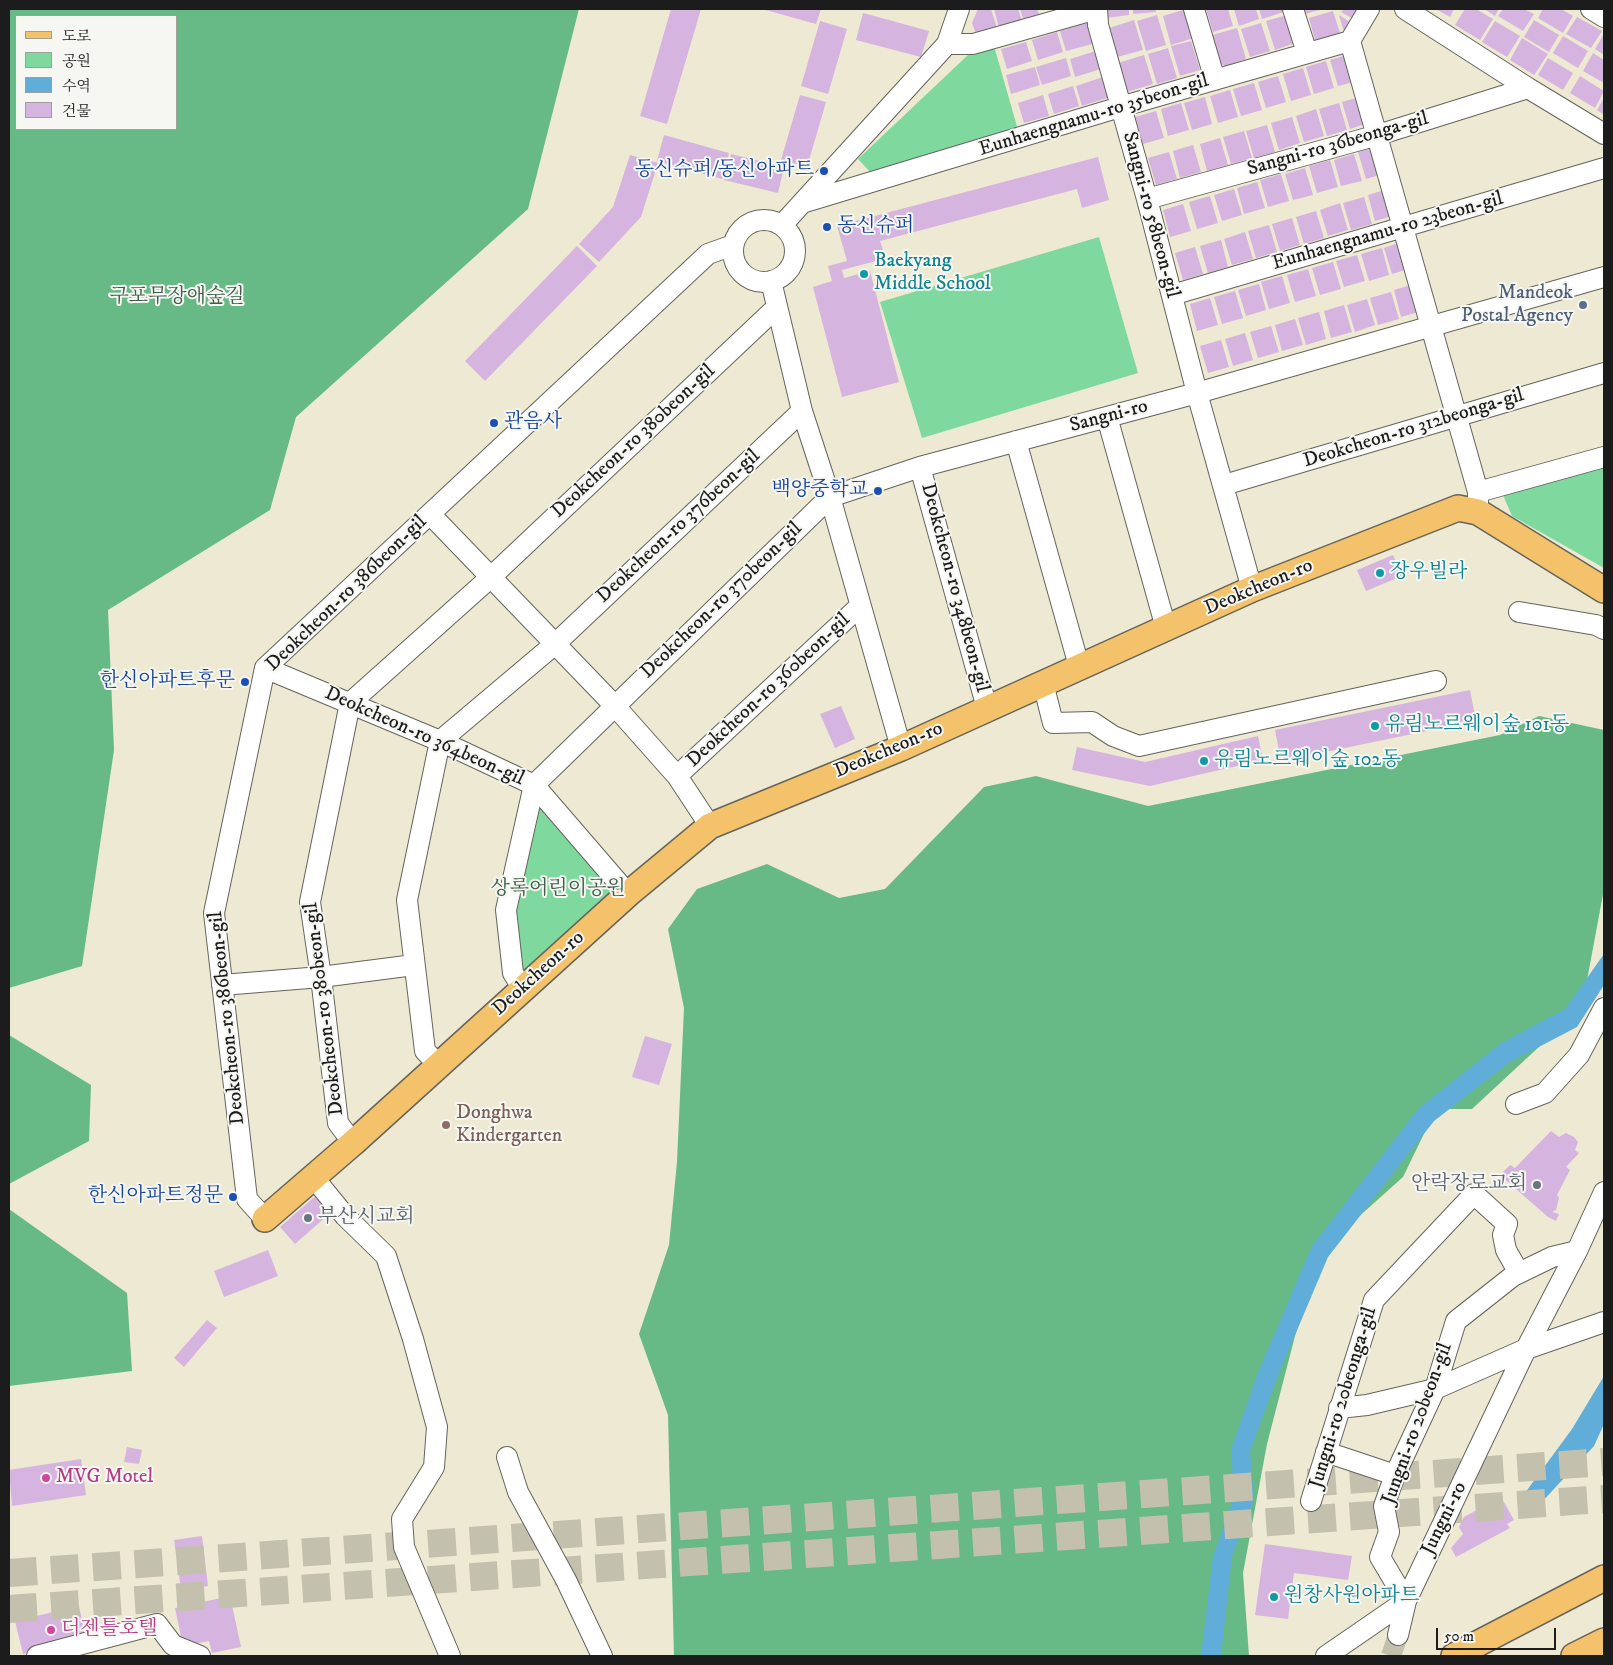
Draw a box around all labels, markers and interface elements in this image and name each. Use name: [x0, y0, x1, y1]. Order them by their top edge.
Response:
legend: [15, 15, 178, 130]
text: 도로: [62, 27, 91, 46]
text: 공원: [62, 52, 91, 71]
street label: Eunhaengnamu-ro 35beon-gil: [976, 70, 1212, 162]
text: 수역: [62, 77, 91, 96]
text: 건물: [62, 102, 91, 121]
street label: Sangni-ro 36beonga-gil: [1245, 108, 1431, 182]
street label: Sangni-ro 58beon-gil: [1116, 129, 1184, 301]
place label: 동신슈퍼/동신아파트: [635, 159, 814, 183]
marker: 동신슈퍼/동신아파트: [818, 165, 830, 177]
street label: Eunhaengnamu-ro 23beon-gil: [1270, 188, 1506, 276]
place label: 동신슈퍼: [837, 215, 914, 239]
marker: 동신슈퍼: [821, 221, 833, 233]
place label: Baekyang Middle School: [874, 250, 991, 297]
marker: Baekyang Middle School: [858, 268, 870, 280]
place label: Mandeok Postal Agency: [1461, 282, 1573, 329]
park label: 구포무장애숲길: [109, 286, 245, 310]
marker: Mandeok Postal Agency: [1577, 299, 1589, 311]
street label: Deokcheon-ro 380beon-gil: [547, 360, 721, 524]
street label: Deokcheon-ro 312beonga-gil: [1301, 384, 1527, 474]
street label: Sangni-ro: [1067, 395, 1151, 439]
place label: 관음사: [504, 411, 562, 435]
marker: 관음사: [488, 417, 500, 429]
street label: Deokcheon-ro 376beon-gil: [592, 445, 766, 609]
place label: 백양중학교: [771, 479, 868, 503]
street label: Deokcheon-ro 348beon-gil: [915, 481, 993, 695]
marker: 백양중학교: [872, 485, 884, 497]
street label: Deokcheon-ro 386beon-gil: [262, 511, 432, 677]
street label: Deokcheon-ro 370beon-gil: [636, 518, 808, 684]
street label: Deokcheon-ro: [1201, 554, 1317, 622]
place label: 장우빌라: [1390, 561, 1467, 585]
marker: 장우빌라: [1374, 567, 1386, 579]
street label: Deokcheon-ro 360beon-gil: [682, 609, 856, 773]
place label: 한신아파트후문: [100, 670, 235, 694]
marker: 한신아파트후문: [239, 676, 251, 688]
street label: Deokcheon-ro 364beon-gil: [321, 682, 527, 792]
place label: 유림노르웨이숲 101동: [1385, 714, 1569, 738]
street label: Deokcheon-ro: [831, 717, 947, 785]
marker: 유림노르웨이숲 101동: [1369, 720, 1381, 732]
place label: 유림노르웨이숲 102동: [1214, 749, 1401, 773]
marker: 유림노르웨이숲 102동: [1198, 755, 1210, 767]
park label: 상록어린이공원: [490, 878, 626, 902]
street label: Deokcheon-ro 380beon-gil: [300, 901, 350, 1117]
street label: Deokcheon-ro 386beon-gil: [205, 910, 251, 1126]
street label: Deokcheon-ro: [488, 926, 590, 1022]
place label: Donghwa Kindergarten: [456, 1102, 562, 1149]
marker: Donghwa Kindergarten: [440, 1119, 452, 1131]
place label: 안락장로교회: [1411, 1173, 1527, 1197]
marker: 안락장로교회: [1531, 1179, 1543, 1191]
place label: 한신아파트정문: [88, 1185, 223, 1209]
marker: 한신아파트정문: [227, 1191, 239, 1203]
place label: 부산시교회: [318, 1206, 415, 1230]
marker: 부산시교회: [302, 1212, 314, 1224]
street label: Jungni-ro 20beonga-gil: [1305, 1304, 1383, 1492]
street label: Jungni-ro 20beon-gil: [1378, 1340, 1458, 1508]
place label: MVG Motel: [56, 1466, 153, 1490]
marker: MVG Motel: [40, 1472, 52, 1484]
street label: Jungni-ro: [1417, 1479, 1473, 1559]
place label: 원창사원아파트: [1284, 1585, 1419, 1609]
marker: 원창사원아파트: [1268, 1591, 1280, 1603]
place label: 더젠틀호텔: [61, 1618, 158, 1642]
scale bar: [1438, 1618, 1558, 1650]
marker: 더젠틀호텔: [45, 1624, 57, 1636]
text: 50 m: [1444, 1627, 1474, 1646]

